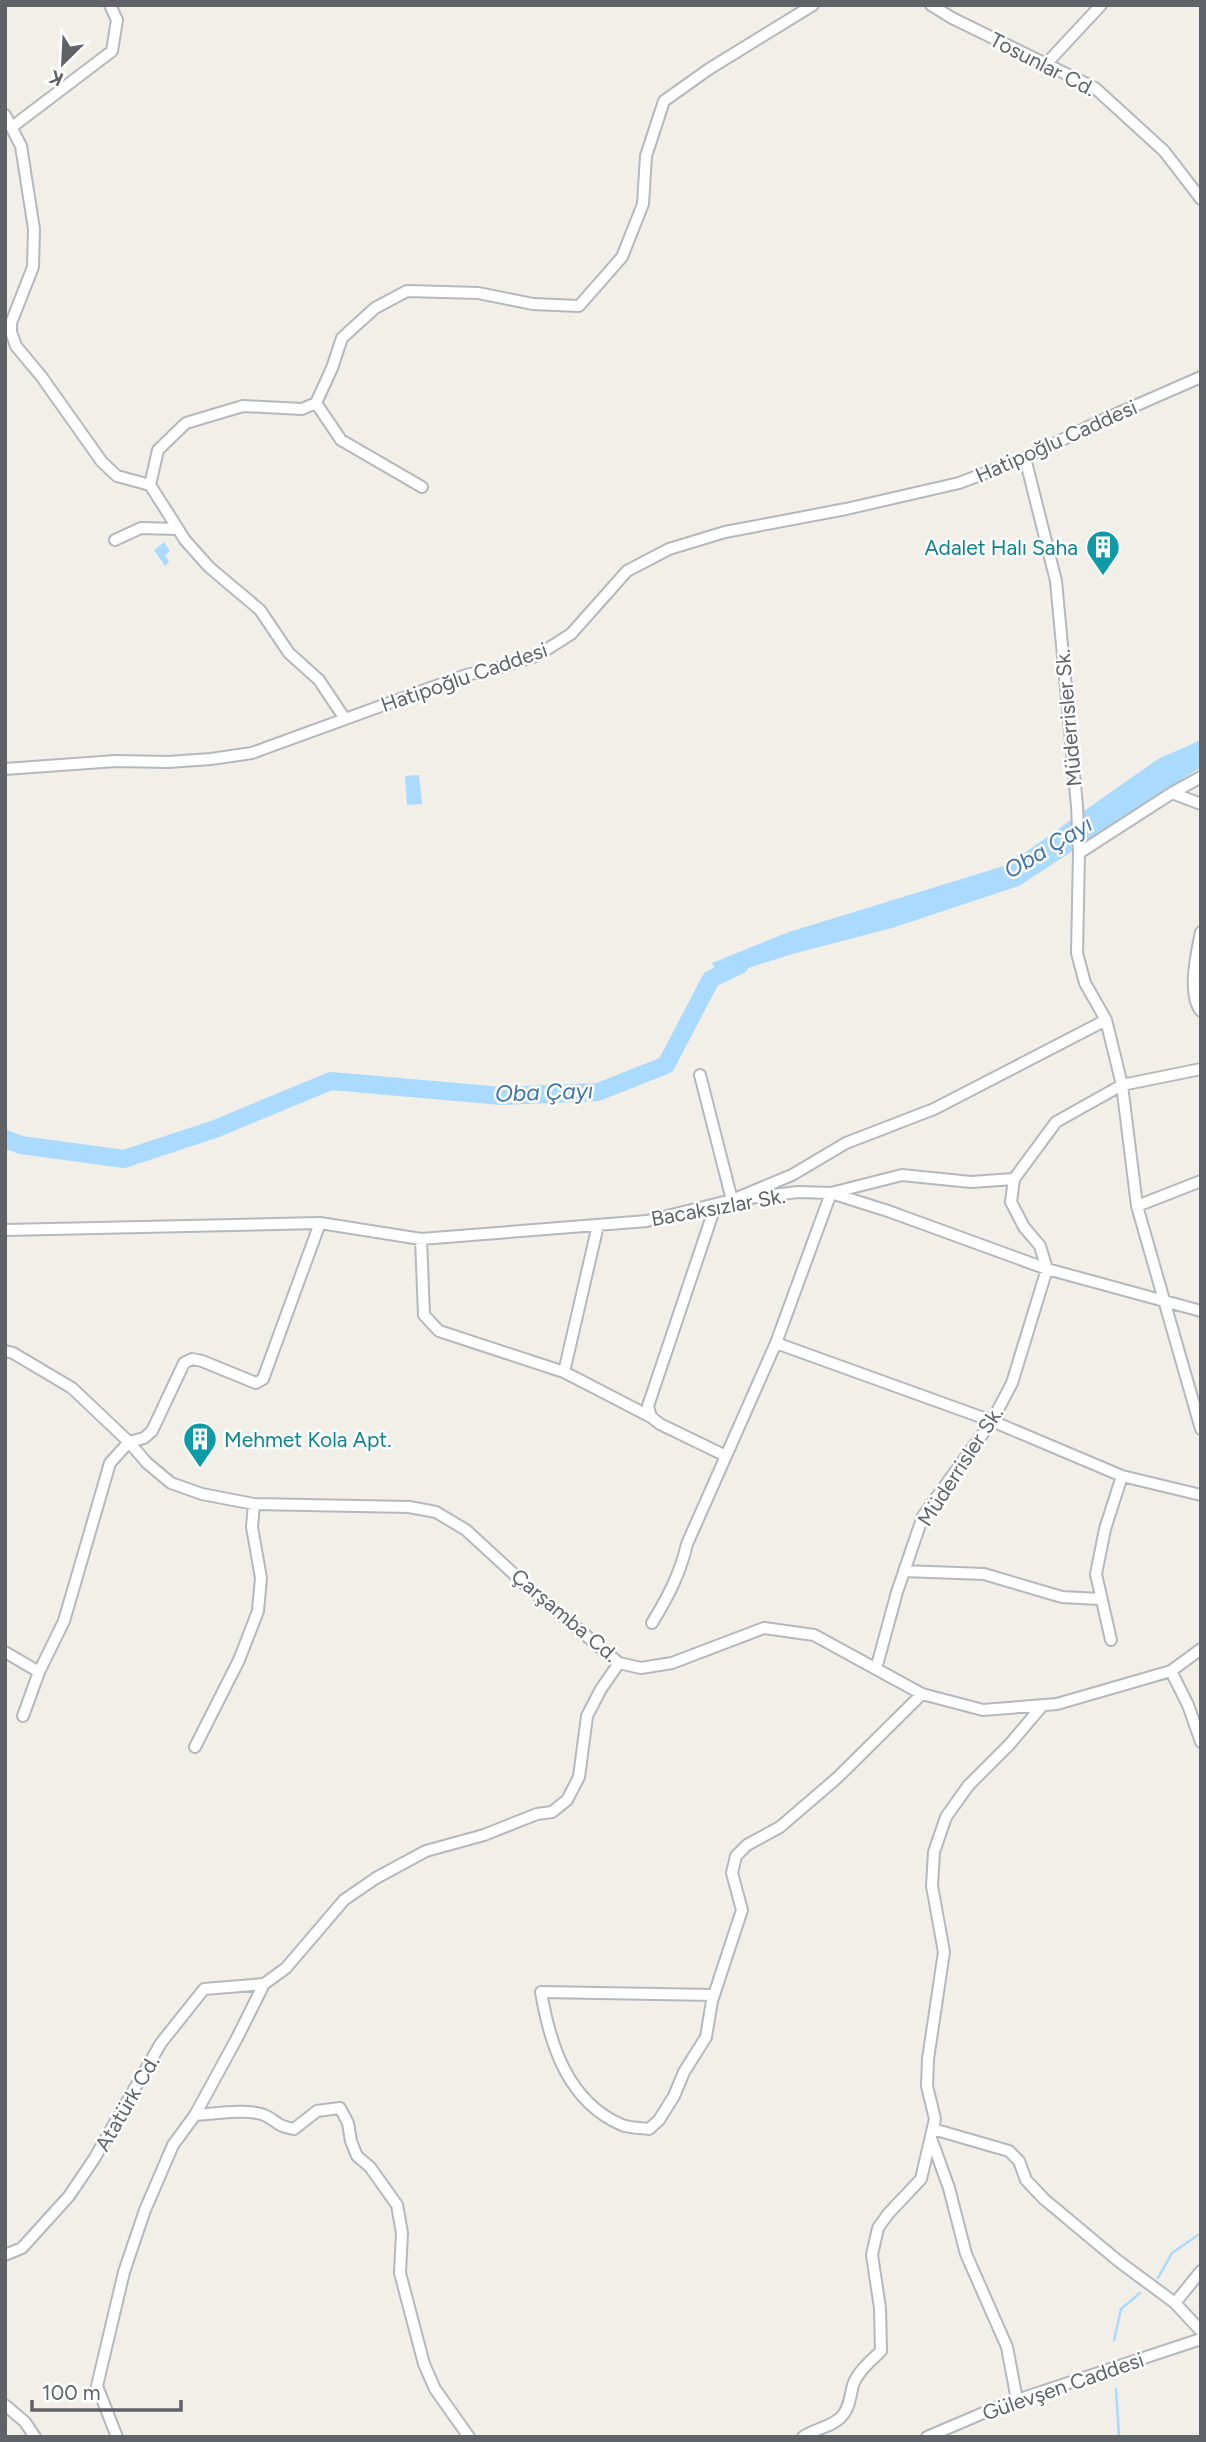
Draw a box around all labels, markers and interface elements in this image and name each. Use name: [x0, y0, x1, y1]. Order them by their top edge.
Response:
street label: Tosunlar Cd.: [986, 27, 1100, 101]
north arrow: [28, 28, 98, 98]
text: K: [46, 65, 67, 91]
street label: Hatipoğlu Caddesi: [971, 394, 1141, 488]
building icon: Adalet Halı Saha: [1084, 528, 1122, 577]
place label: Adalet Halı Saha: [925, 535, 1078, 560]
street label: Hatipoğlu Caddesi: [378, 637, 550, 717]
street label: Müderrisler Sk.: [1050, 648, 1086, 788]
water label: Oba Çayı: [999, 810, 1097, 884]
water label: Oba Çayı: [494, 1076, 594, 1108]
street label: Bacaksızlar Sk.: [649, 1183, 787, 1231]
street label: Müderrisler Sk.: [912, 1401, 1008, 1531]
building icon: Mehmet Kola Apt.: [181, 1420, 219, 1469]
place label: Mehmet Kola Apt.: [224, 1427, 392, 1452]
street label: Çarşamba Cd.: [507, 1563, 623, 1667]
street label: Atatürk Cd.: [89, 2051, 165, 2155]
street label: Gülevşen Caddesi: [979, 2347, 1147, 2425]
scale bar: [32, 2368, 180, 2412]
text: 100 m: [42, 2380, 101, 2405]

